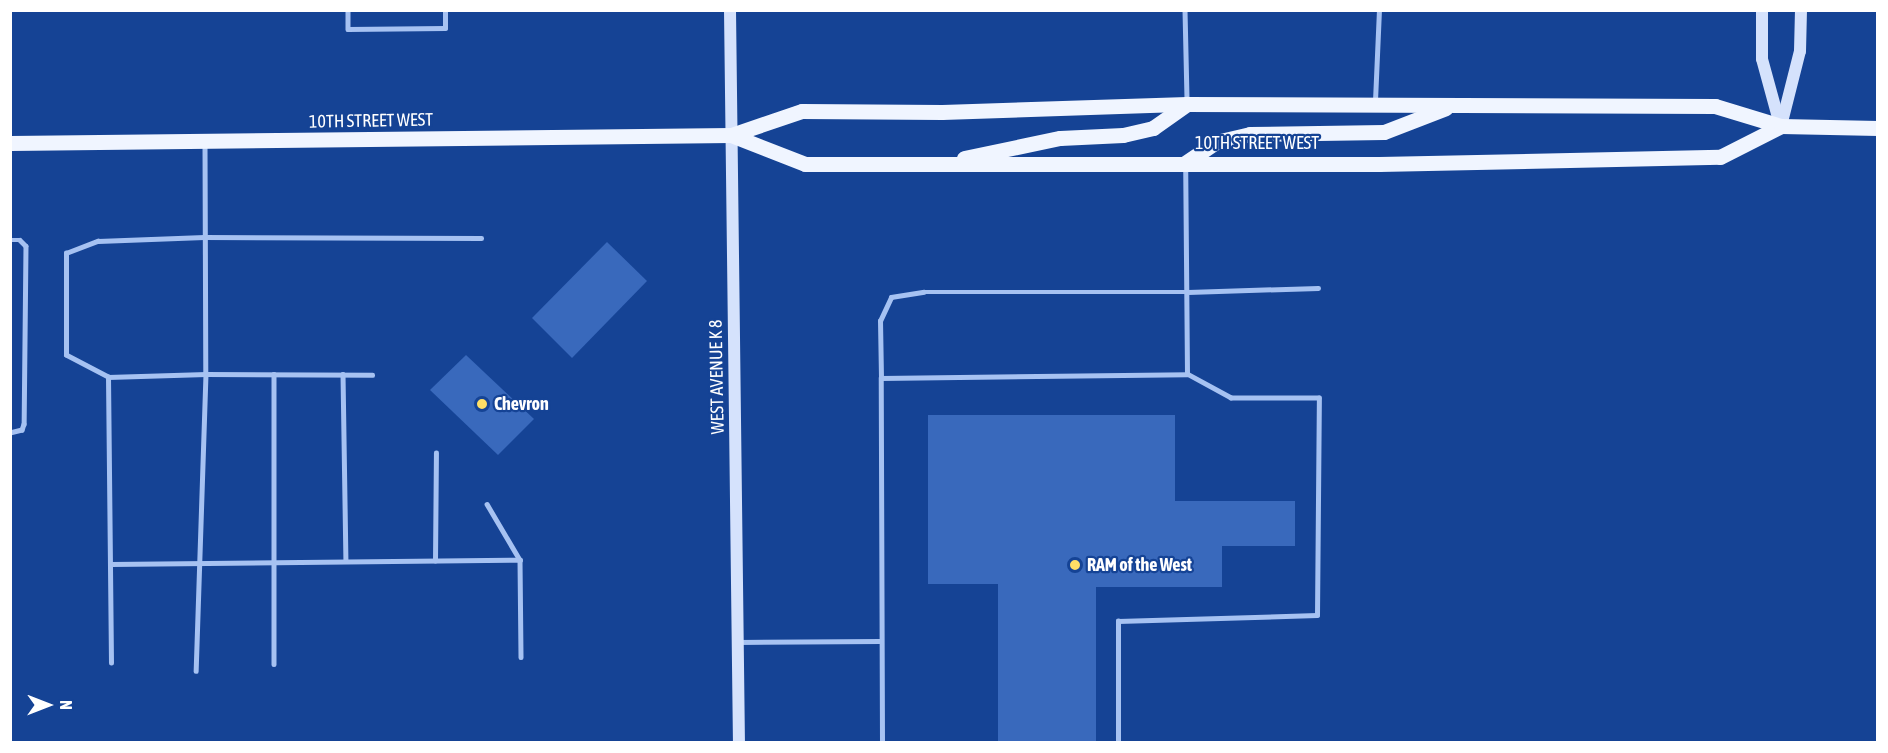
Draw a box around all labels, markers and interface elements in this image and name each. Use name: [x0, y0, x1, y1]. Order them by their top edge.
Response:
street label: 10TH STREET WEST: [309, 109, 433, 133]
street label: 10TH STREET WEST: [1195, 132, 1319, 154]
street label: WEST AVENUE K 8: [705, 319, 729, 435]
place label: Chevron: [494, 393, 549, 415]
marker: Chevron: [475, 397, 489, 411]
place label: RAM of the West: [1087, 554, 1192, 576]
marker: RAM of the West: [1068, 558, 1082, 572]
north arrow: [18, 675, 78, 735]
text: N: [57, 700, 75, 710]

